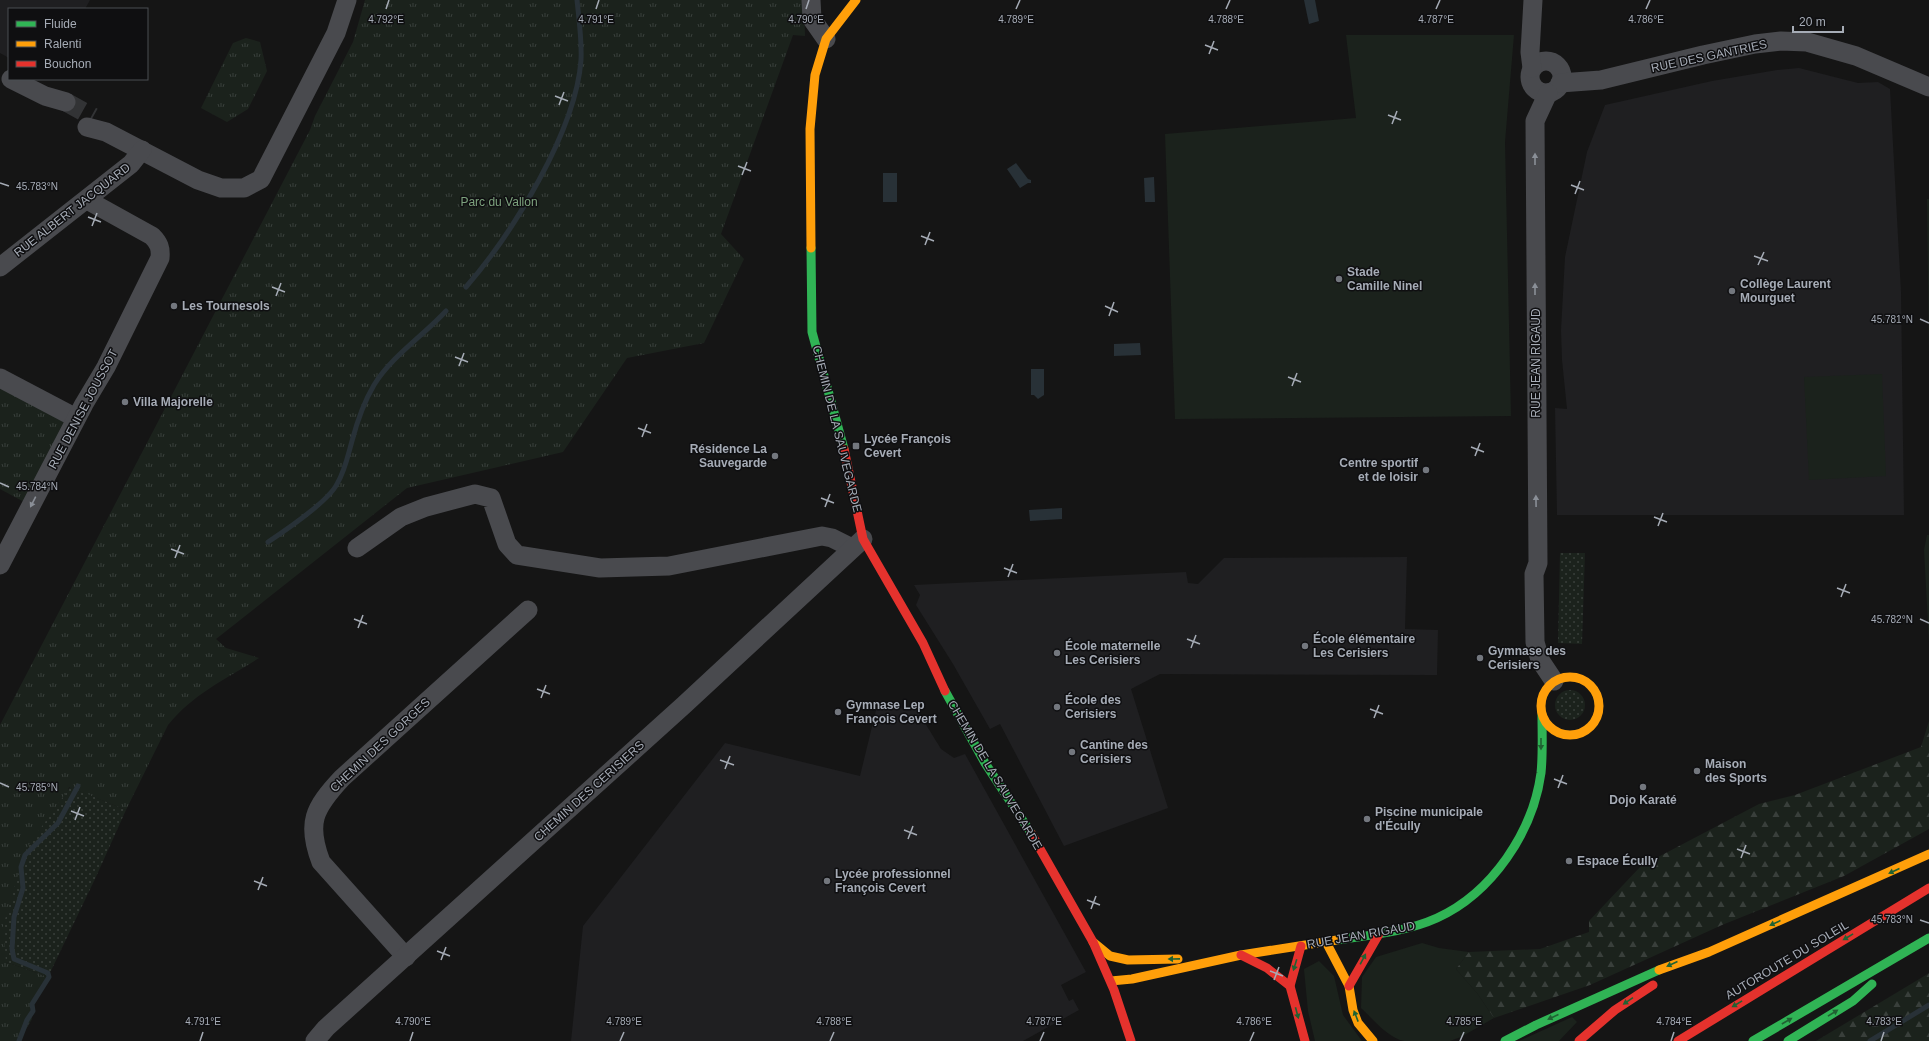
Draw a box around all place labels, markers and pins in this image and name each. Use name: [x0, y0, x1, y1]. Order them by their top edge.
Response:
place label: Stade Camille Ninel: [1347, 265, 1422, 293]
marker: Stade Camille Ninel: [1334, 274, 1344, 284]
place label: Collège Laurent Mourguet: [1740, 277, 1831, 305]
marker: Collège Laurent Mourguet: [1727, 286, 1737, 296]
place label: Les Tournesols: [182, 299, 270, 313]
marker: Les Tournesols: [169, 301, 179, 311]
place label: Villa Majorelle: [133, 395, 213, 409]
marker: Villa Majorelle: [120, 397, 130, 407]
place label: Lycée François Cevert: [864, 432, 951, 460]
marker: Lycée François Cevert: [851, 441, 861, 451]
place label: Résidence La Sauvegarde: [690, 442, 767, 470]
marker: Résidence La Sauvegarde: [770, 451, 780, 461]
place label: Centre sportif et de loisir: [1339, 456, 1419, 484]
marker: Centre sportif et de loisir: [1421, 465, 1431, 475]
place label: École élémentaire Les Cerisiers: [1313, 631, 1415, 660]
place label: École maternelle Les Cerisiers: [1065, 638, 1161, 667]
marker: École élémentaire Les Cerisiers: [1300, 641, 1310, 651]
place label: Gymnase des Cerisiers: [1488, 644, 1566, 672]
marker: École maternelle Les Cerisiers: [1052, 648, 1062, 658]
marker: Gymnase des Cerisiers: [1475, 653, 1485, 663]
place label: École des Cerisiers: [1065, 692, 1121, 721]
place label: Gymnase Lep François Cevert: [846, 698, 937, 726]
marker: École des Cerisiers: [1052, 702, 1062, 712]
marker: Gymnase Lep François Cevert: [833, 707, 843, 717]
place label: Cantine des Cerisiers: [1080, 738, 1148, 766]
marker: Cantine des Cerisiers: [1067, 747, 1077, 757]
place label: Maison des Sports: [1705, 757, 1767, 785]
marker: Maison des Sports: [1692, 766, 1702, 776]
marker: Dojo Karaté: [1638, 782, 1648, 792]
place label: Dojo Karaté: [1609, 793, 1677, 807]
place label: Piscine municipale d'Écully: [1375, 805, 1483, 833]
marker: Piscine municipale d'Écully: [1362, 814, 1372, 824]
place label: Espace Écully: [1577, 853, 1658, 868]
marker: Espace Écully: [1564, 856, 1574, 866]
place label: Lycée professionnel François Cevert: [835, 867, 951, 895]
marker: Lycée professionnel François Cevert: [822, 876, 832, 886]

